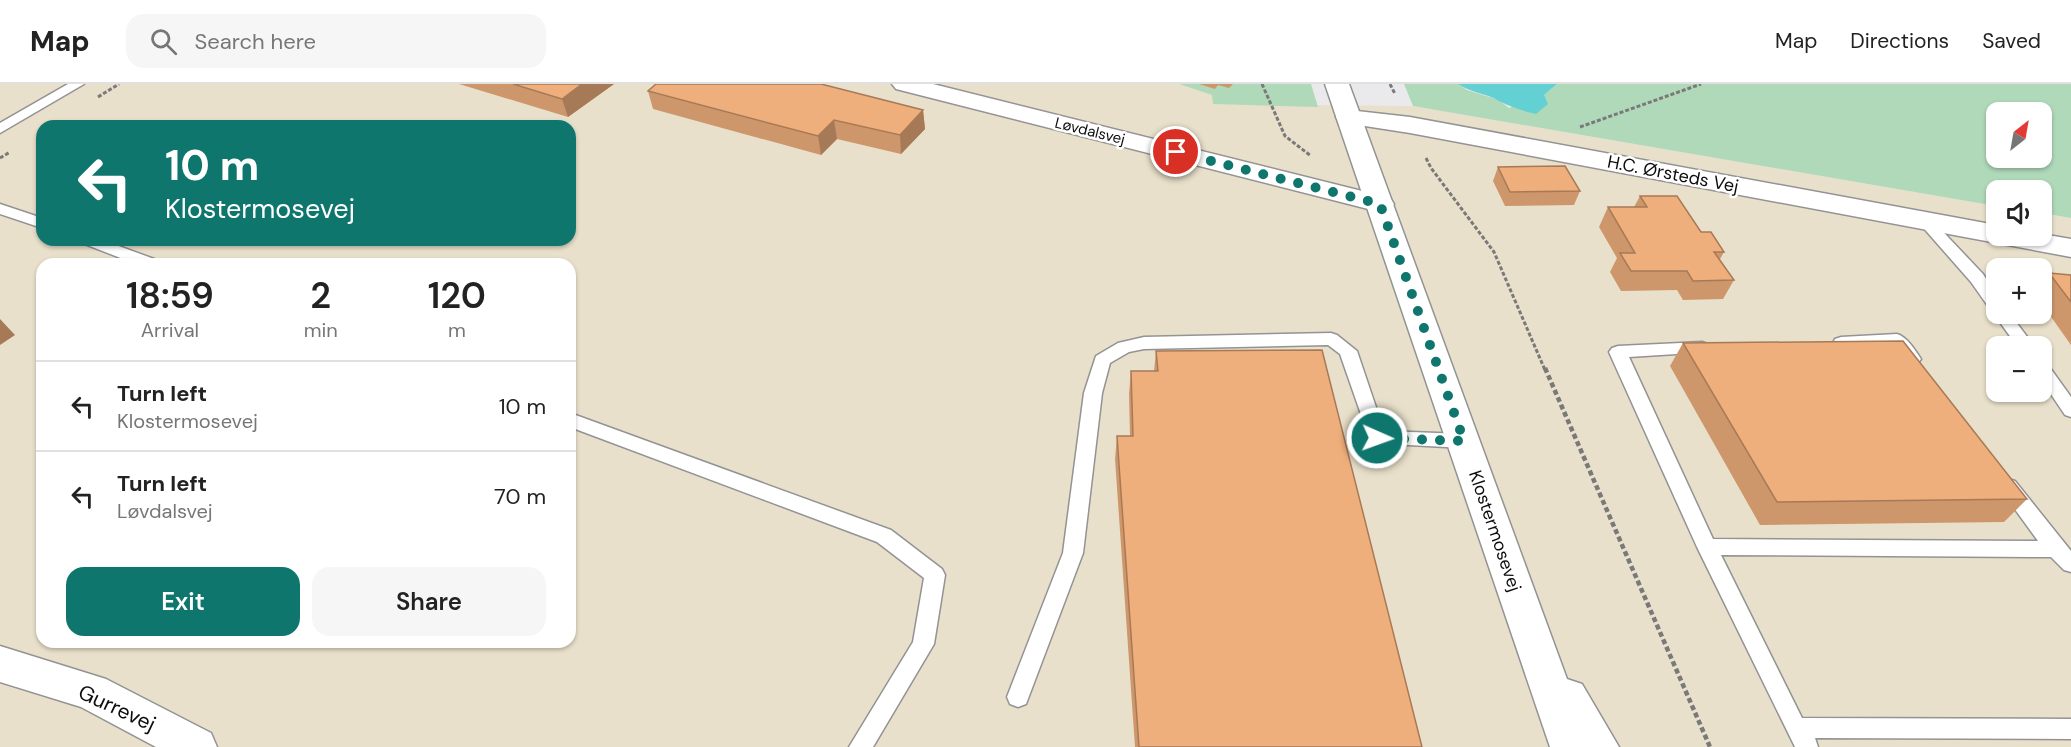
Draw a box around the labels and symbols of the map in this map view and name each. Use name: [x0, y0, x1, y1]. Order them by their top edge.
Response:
north arrow: [1986, 102, 2052, 168]
street label: Løvdalsvej: [1053, 113, 1127, 149]
pin: [1150, 126, 1201, 177]
street label: H.C. Ørsteds Vej: [1605, 149, 1741, 199]
position arrow: [1345, 406, 1409, 470]
street label: Klostermosevej: [1463, 467, 1527, 595]
street label: Gurrevej: [74, 678, 160, 738]

